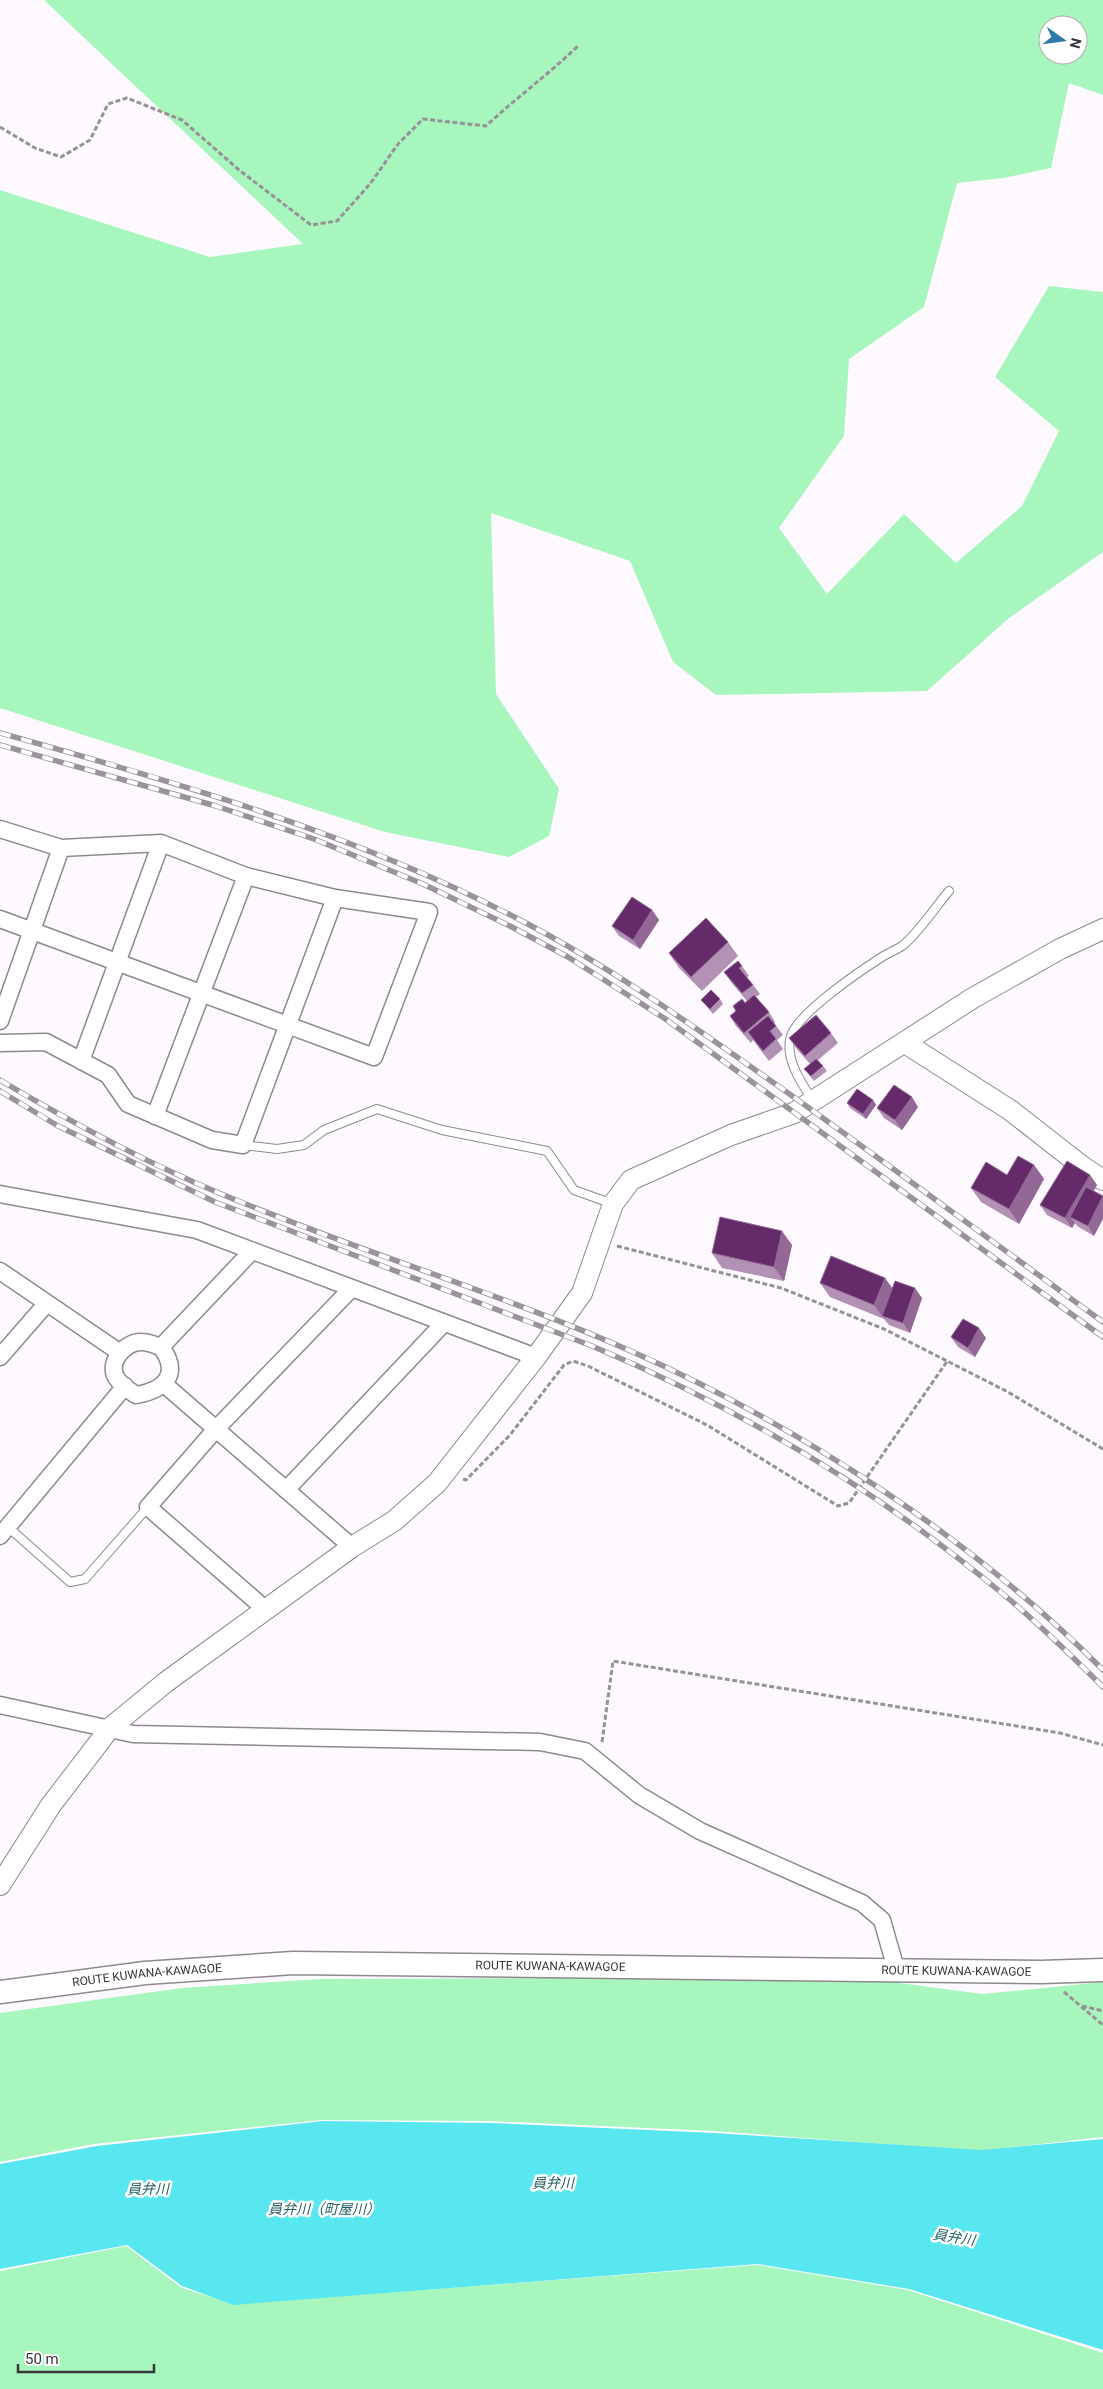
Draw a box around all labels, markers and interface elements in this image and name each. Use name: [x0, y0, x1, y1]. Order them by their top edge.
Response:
north arrow: [1038, 15, 1088, 65]
text: N: [1067, 36, 1085, 50]
street label: ROUTE KUWANA-KAWAGOE: [475, 1958, 626, 1974]
street label: ROUTE KUWANA-KAWAGOE: [71, 1961, 222, 1989]
street label: ROUTE KUWANA-KAWAGOE: [881, 1963, 1032, 1979]
water label: 員弁川: [532, 2175, 576, 2191]
water label: 員弁川: [127, 2181, 171, 2197]
water label: 員弁川（町屋川）: [268, 2201, 380, 2217]
water label: 員弁川: [932, 2226, 978, 2248]
scale bar: [18, 2342, 154, 2374]
text: 50 m: [25, 2350, 59, 2368]

